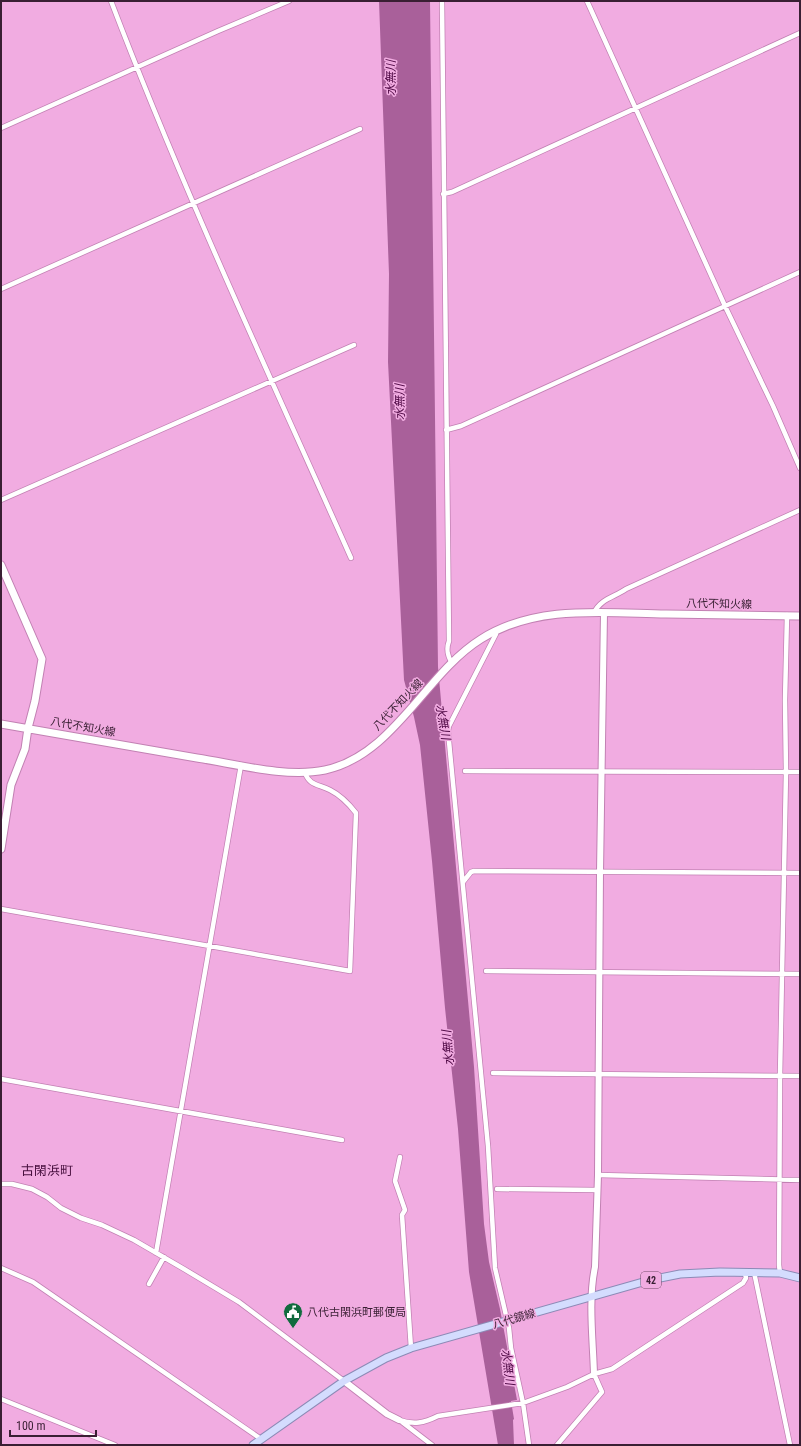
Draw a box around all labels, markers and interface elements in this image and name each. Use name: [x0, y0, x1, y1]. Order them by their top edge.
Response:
water label: 水無川: [384, 58, 398, 96]
water label: 水無川: [393, 382, 407, 420]
street label: 八代不知火線: [686, 597, 752, 611]
street label: 八代不知火線: [370, 677, 426, 733]
water label: 水無川: [433, 703, 453, 743]
street label: 八代不知火線: [49, 715, 117, 739]
water label: 水無川: [439, 1027, 457, 1067]
district label: 古閑浜町: [21, 1163, 73, 1178]
road number: 42: [641, 1272, 661, 1288]
public building icon: 八代古閑浜町郵便局: [282, 1301, 304, 1329]
place label: 八代古閑浜町郵便局: [307, 1306, 406, 1319]
street label: 八代鏡線: [491, 1307, 537, 1331]
water label: 水無川: [499, 1348, 517, 1388]
scale bar: [10, 1412, 96, 1438]
text: 100 m: [16, 1419, 46, 1433]

